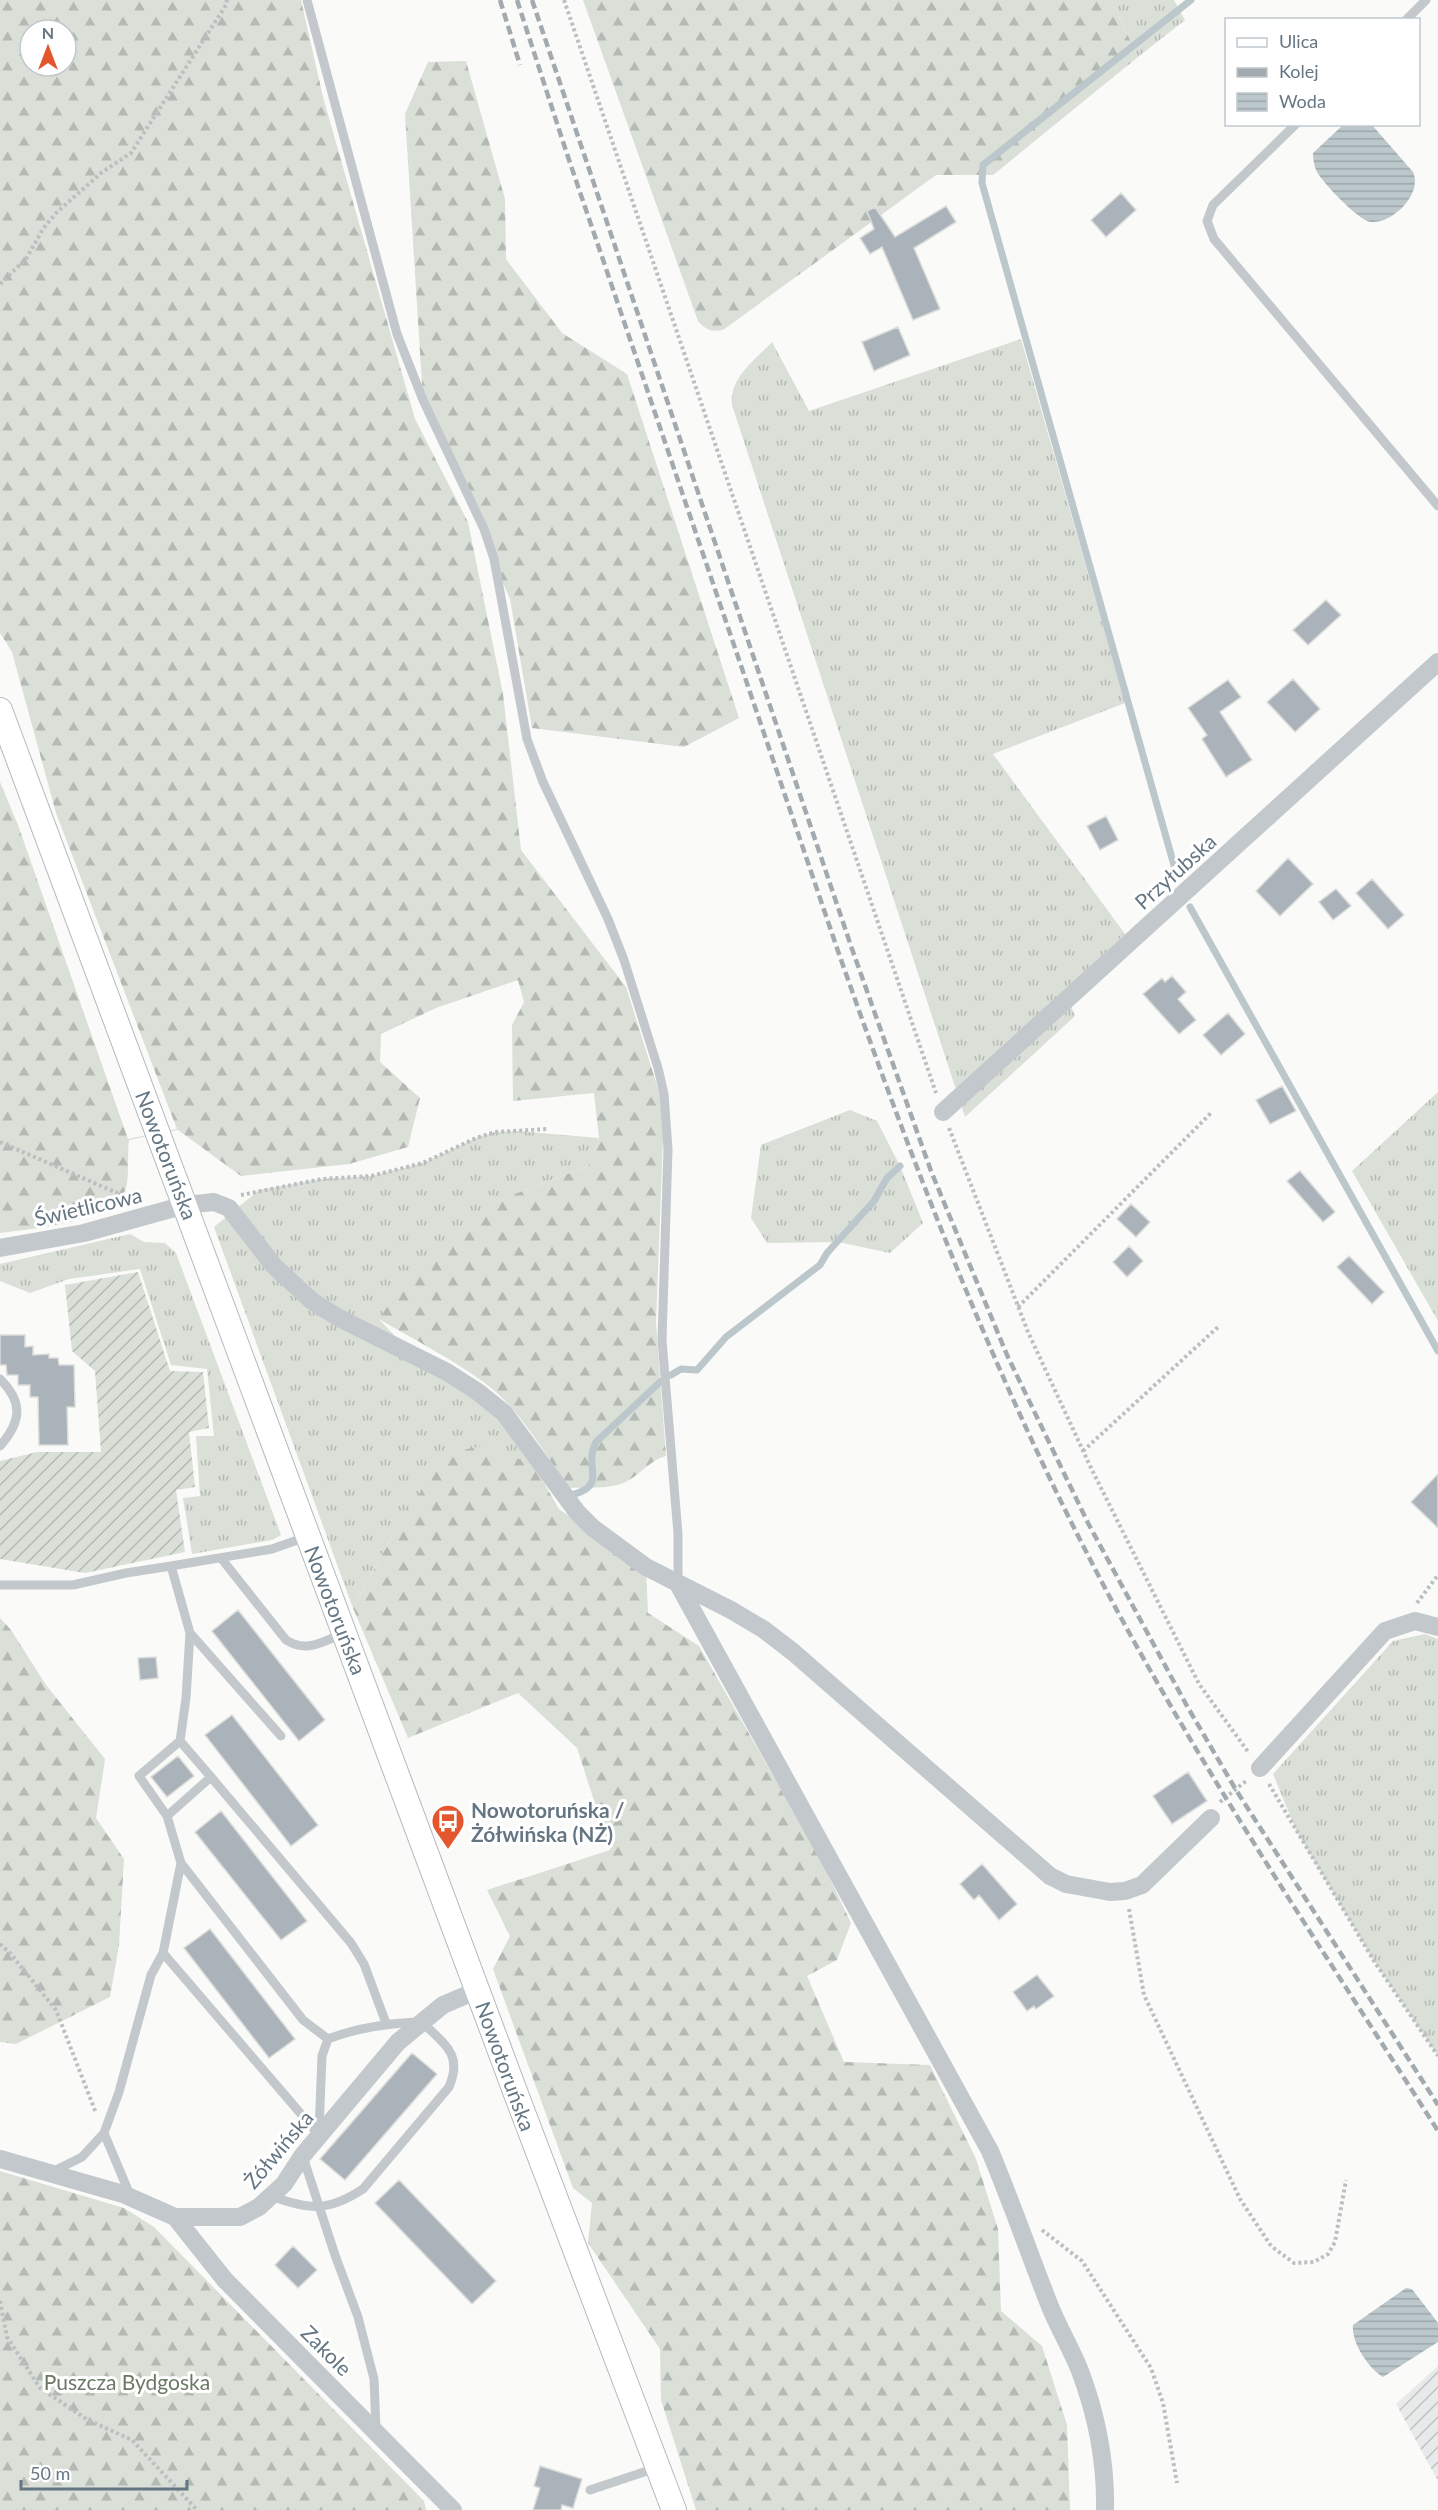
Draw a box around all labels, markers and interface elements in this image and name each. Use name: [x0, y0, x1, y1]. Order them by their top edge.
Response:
north arrow: [18, 18, 78, 78]
legend: [1225, 18, 1420, 126]
text: N: [42, 23, 54, 42]
text: Ulica: [1279, 30, 1318, 52]
text: Kolej: [1279, 60, 1319, 82]
text: Woda: [1279, 90, 1326, 112]
street label: Przyłubska: [1129, 828, 1221, 914]
street label: Nowotoruńska: [131, 1087, 203, 1223]
street label: Świetlicowa: [32, 1182, 144, 1230]
street label: Nowotoruńska: [300, 1542, 372, 1678]
place label: Nowotoruńska / Żółwińska (NŻ): [471, 1797, 625, 1846]
bus stop icon: Nowotoruńska / Żółwińska (NŻ): [430, 1803, 466, 1850]
street label: Nowotoruńska: [471, 1998, 541, 2134]
street label: Żółwińska: [238, 2105, 318, 2193]
street label: Zakole: [297, 2320, 357, 2380]
park label: Puszcza Bydgoska: [44, 2369, 210, 2394]
scale bar: [21, 2453, 188, 2491]
text: 50 m: [30, 2462, 70, 2484]

